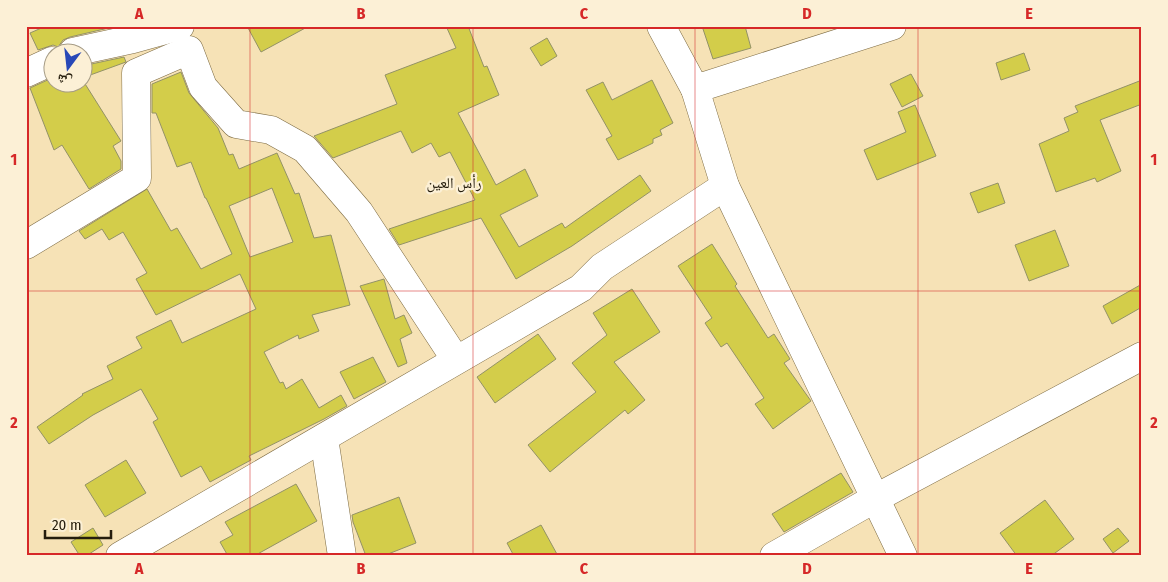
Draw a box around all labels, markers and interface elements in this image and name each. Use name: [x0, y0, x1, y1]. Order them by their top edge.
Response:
text: A: [134, 4, 144, 23]
text: B: [357, 4, 366, 23]
text: C: [580, 4, 589, 23]
text: D: [802, 4, 812, 23]
text: E: [1025, 4, 1033, 23]
north arrow: [42, 42, 92, 92]
text: ش: [55, 70, 74, 90]
text: 1: [11, 150, 17, 169]
text: 1: [1151, 150, 1157, 169]
district label: رأس العين: [426, 174, 482, 193]
text: 2: [9, 413, 18, 432]
text: 2: [1149, 413, 1158, 432]
scale bar: [45, 507, 111, 539]
text: 20 m: [52, 516, 82, 534]
text: A: [134, 559, 144, 578]
text: B: [357, 559, 366, 578]
text: C: [580, 559, 589, 578]
text: D: [802, 559, 812, 578]
text: E: [1025, 559, 1033, 578]

